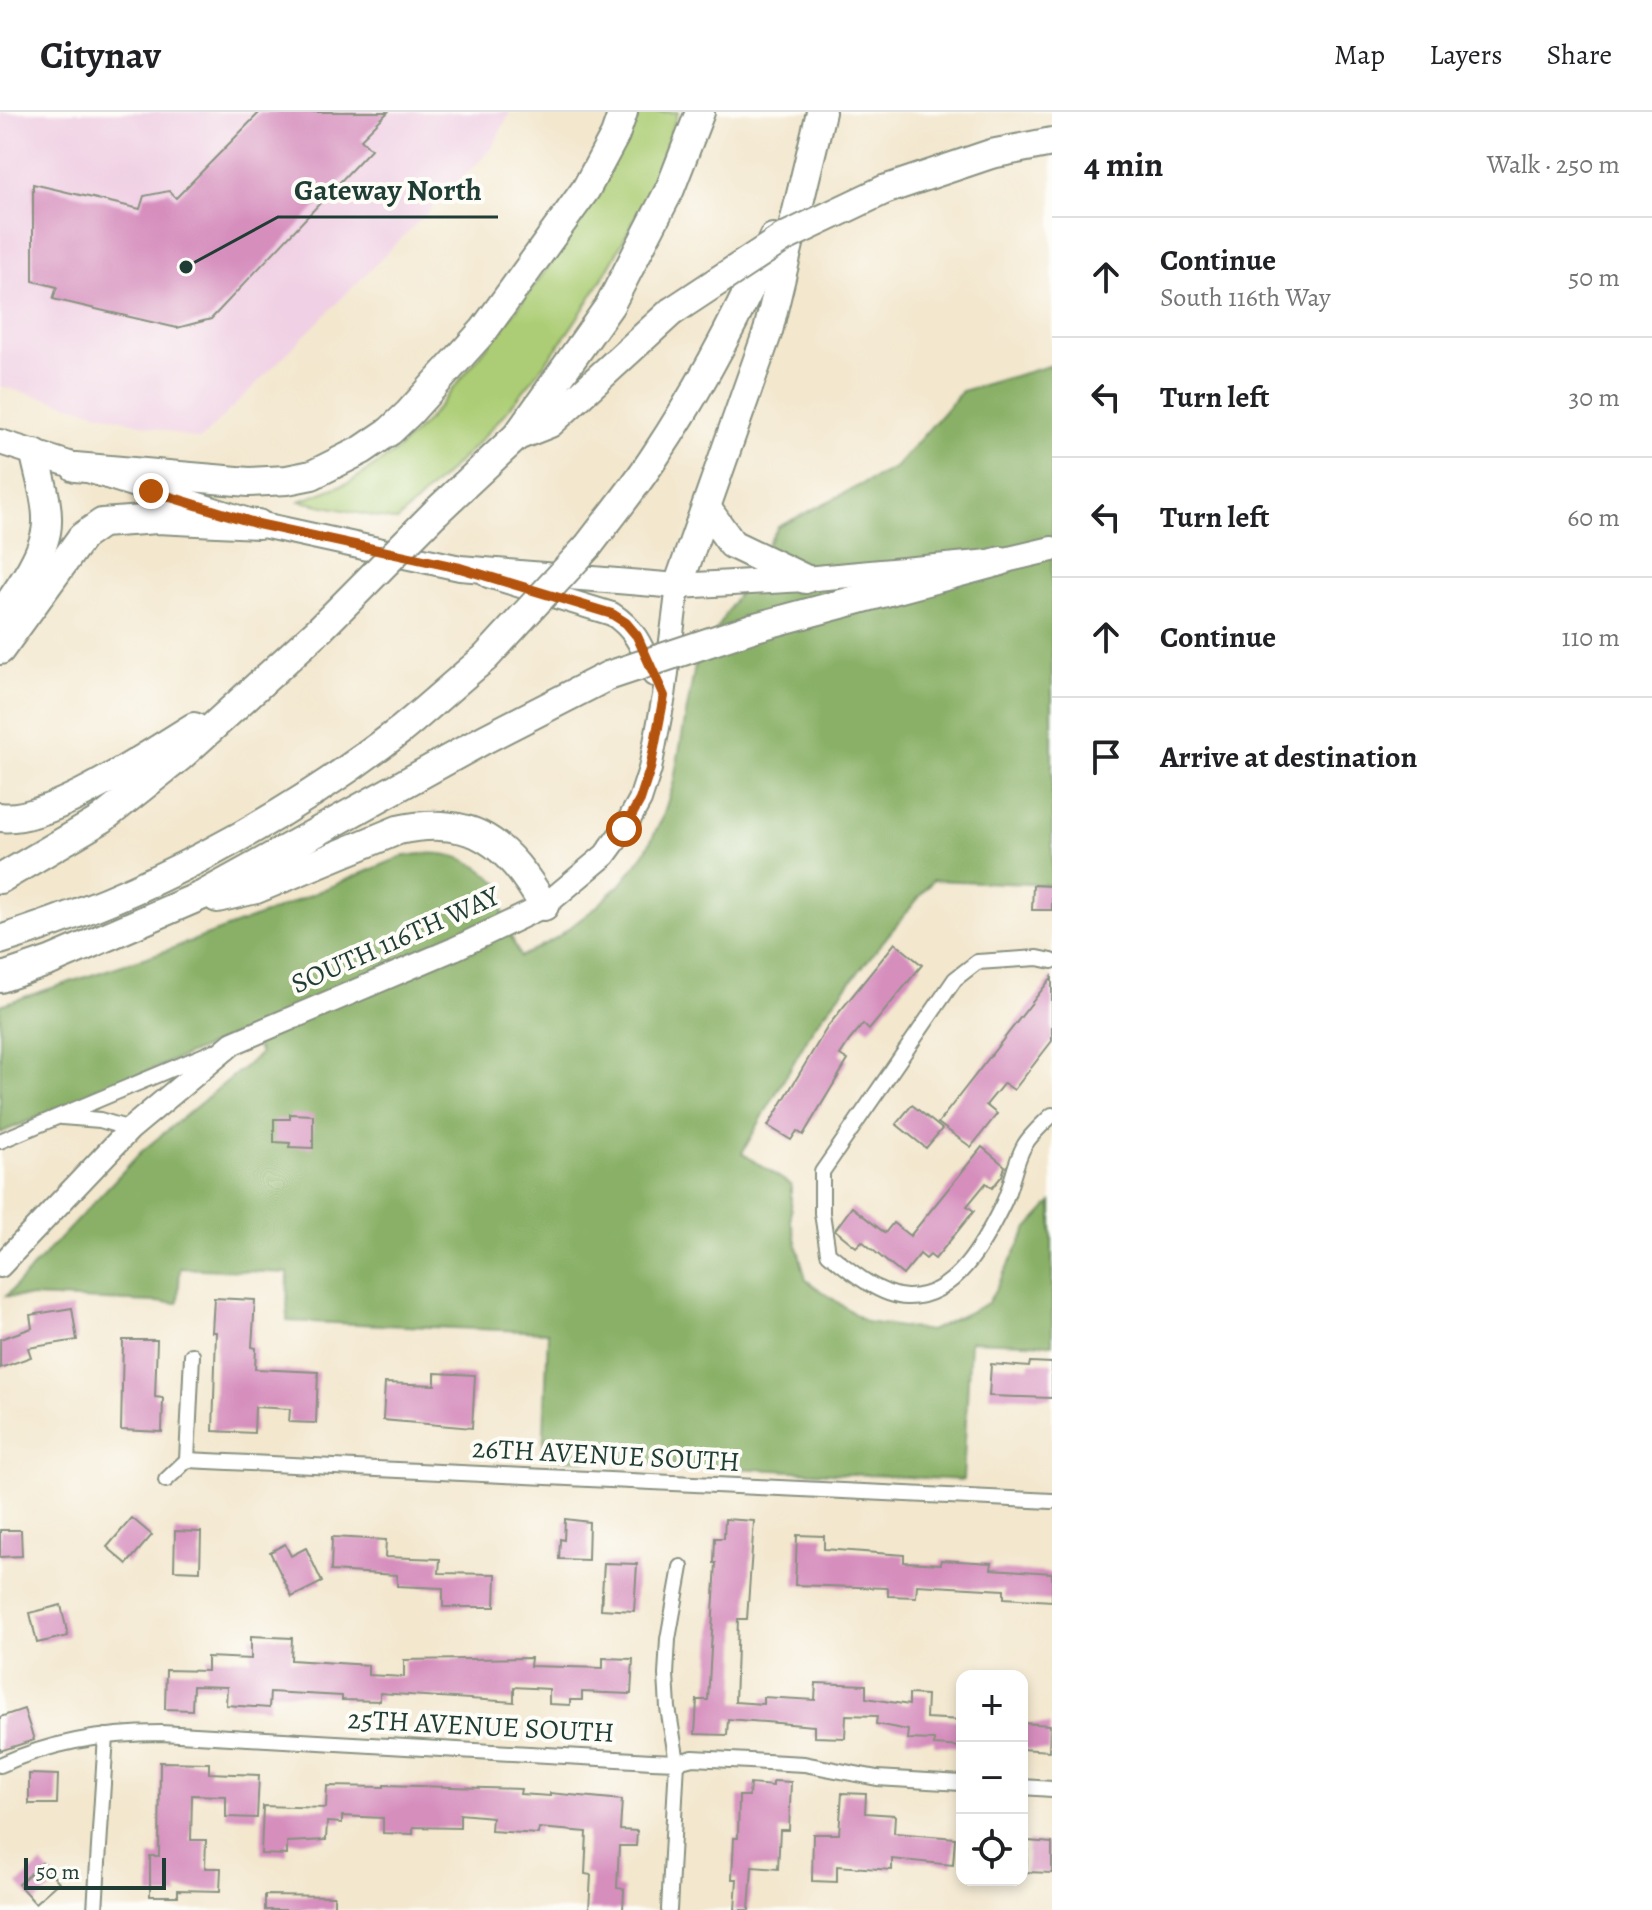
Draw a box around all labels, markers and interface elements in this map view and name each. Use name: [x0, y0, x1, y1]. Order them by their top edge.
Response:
text: Citynav: [40, 29, 161, 81]
text: Map: [1334, 36, 1385, 74]
text: Layers: [1429, 36, 1502, 74]
text: Share: [1546, 36, 1612, 74]
text: 4 min: [1084, 141, 1163, 188]
text: Walk · 250 m: [1487, 147, 1620, 182]
callout: Gateway North: [278, 163, 498, 217]
text: Gateway North: [294, 170, 482, 210]
text: Continue: [1160, 240, 1276, 280]
icon: ahead: [1084, 255, 1128, 299]
text: 50 m: [1568, 260, 1620, 295]
text: South 116th Way: [1160, 280, 1331, 315]
icon: left: [1084, 375, 1128, 419]
text: Turn left: [1160, 377, 1269, 417]
text: 30 m: [1569, 380, 1620, 415]
route end: [133, 473, 169, 509]
icon: left: [1084, 495, 1128, 539]
text: Turn left: [1160, 497, 1269, 537]
text: 60 m: [1567, 500, 1620, 535]
icon: ahead: [1084, 615, 1128, 659]
text: Continue: [1160, 617, 1276, 657]
text: 110 m: [1562, 620, 1620, 655]
icon: arrive: [1084, 735, 1128, 779]
text: Arrive at destination: [1160, 737, 1417, 777]
route start: [606, 811, 642, 847]
street label: SOUTH 116TH WAY: [285, 877, 507, 1003]
street label: 26TH AVENUE SOUTH: [471, 1429, 741, 1481]
map controls: [956, 1670, 1028, 1886]
button: +: [956, 1670, 1028, 1742]
street label: 25TH AVENUE SOUTH: [347, 1700, 615, 1752]
button: −: [956, 1742, 1028, 1814]
button: locate: [956, 1814, 1028, 1886]
scale bar: [24, 1854, 166, 1890]
text: 50 m: [36, 1857, 80, 1887]

